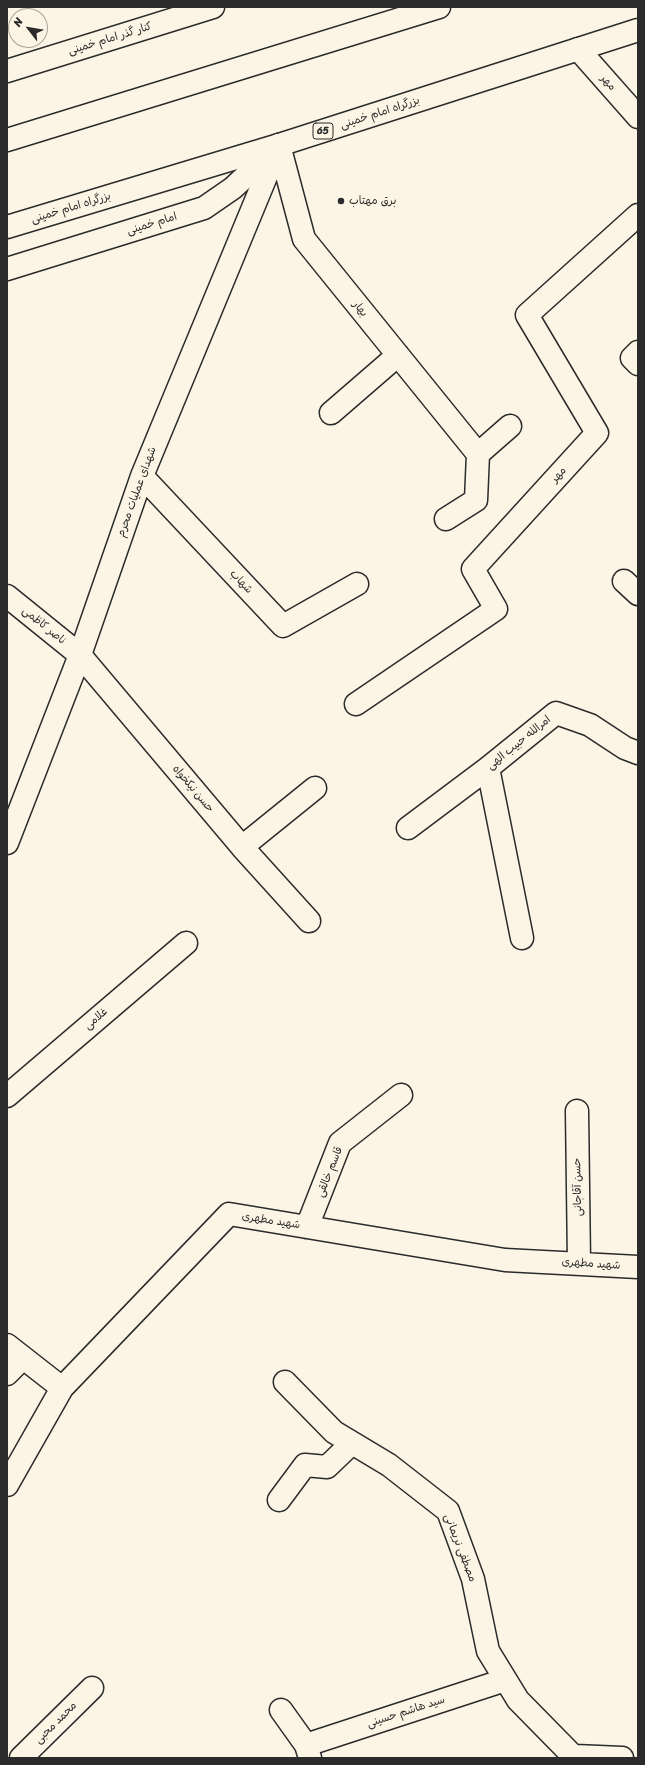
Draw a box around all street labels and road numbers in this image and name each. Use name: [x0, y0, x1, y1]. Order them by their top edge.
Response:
street label: کنار گذر امام خمینی: [66, 20, 154, 58]
street label: مهر: [597, 72, 619, 94]
street label: بزرگراه امام خمینی: [339, 94, 421, 132]
road number: 65: [313, 123, 333, 139]
street label: بزرگراه امام خمینی: [30, 190, 112, 226]
street label: امام خمینی: [125, 210, 179, 238]
street label: بهار: [350, 298, 370, 320]
street label: شهدای عملیات محرم: [115, 445, 159, 539]
street label: مهر: [548, 464, 570, 486]
street label: شهاب: [227, 567, 255, 597]
street label: ناصر کاظمی: [19, 604, 69, 648]
street label: امرالله حبیب الهی: [484, 713, 554, 773]
street label: حسن نیکخواه: [169, 763, 217, 815]
street label: غلامی: [82, 1005, 110, 1033]
street label: قاسم خالقی: [314, 1145, 346, 1199]
street label: حسن آقاجانی: [571, 1158, 585, 1216]
street label: شهید مطهری: [241, 1210, 301, 1232]
street label: شهید مطهری: [561, 1255, 621, 1273]
street label: مصطفی نریمانی: [441, 1512, 479, 1584]
street label: سید هاشم حسینی: [365, 1693, 447, 1731]
street label: محمد محبی: [32, 1699, 80, 1747]

